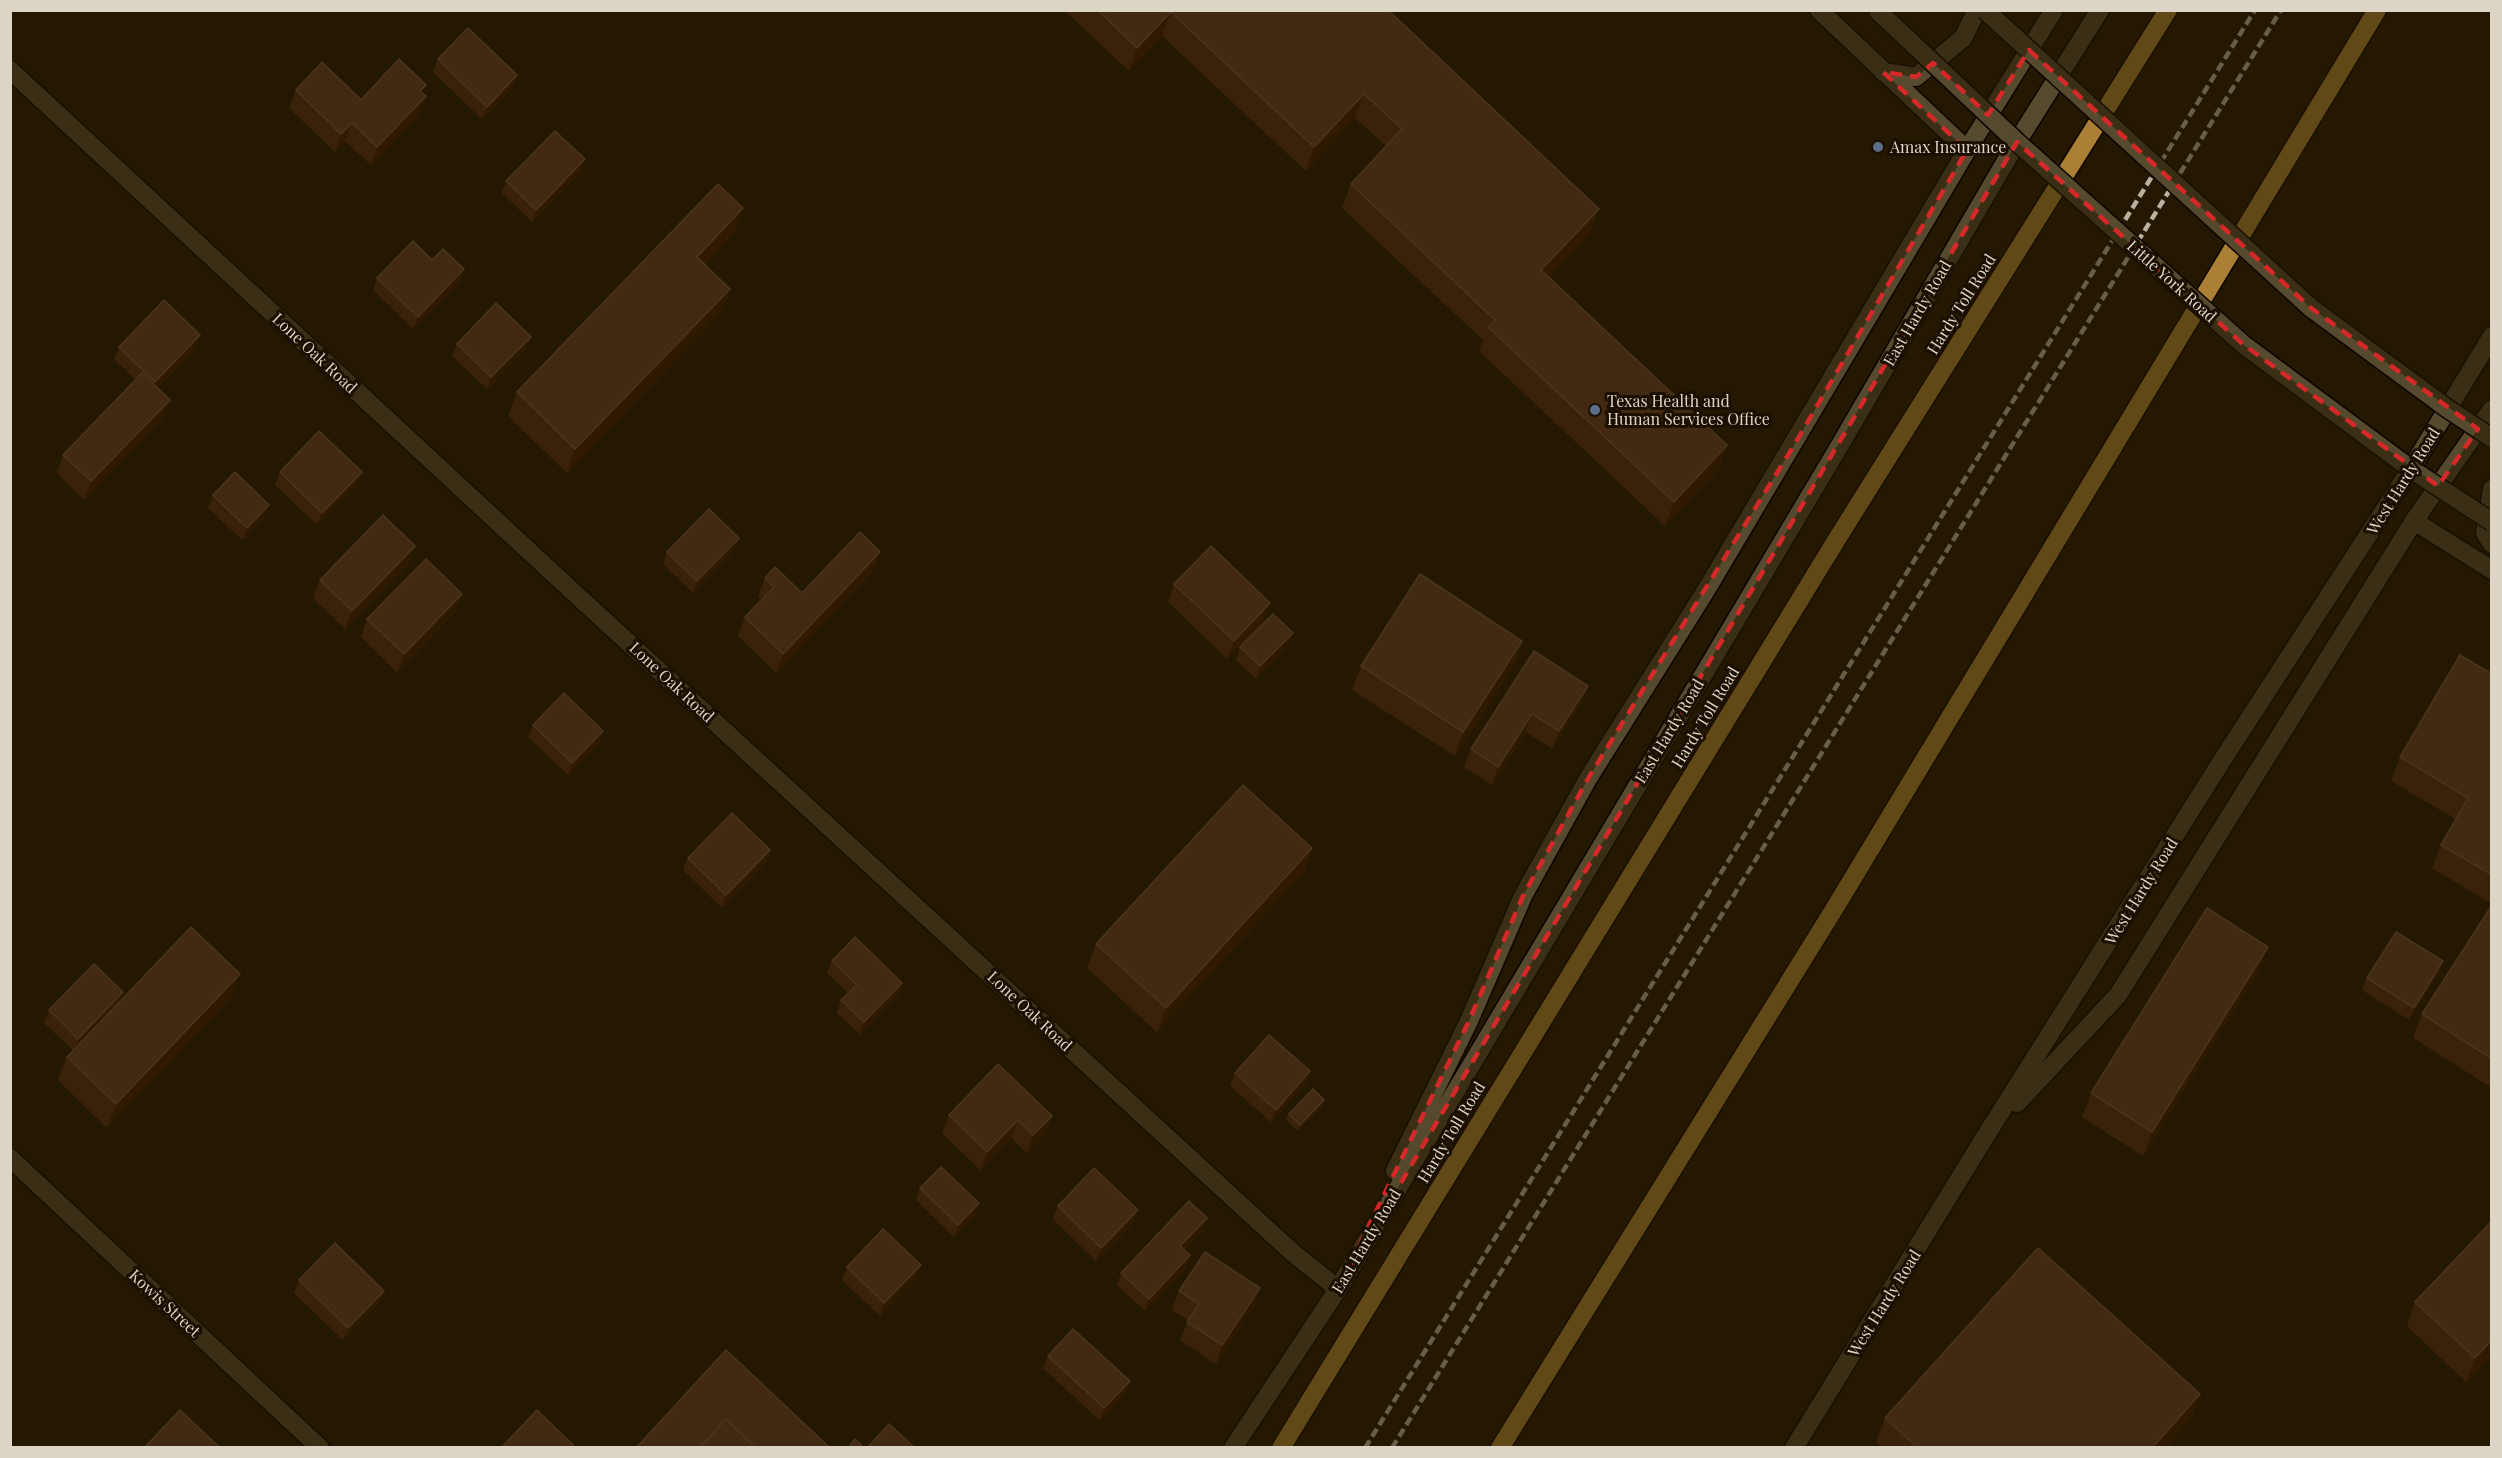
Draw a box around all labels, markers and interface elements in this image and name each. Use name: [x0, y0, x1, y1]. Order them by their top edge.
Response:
place label: Amax Insurance: [1889, 136, 2006, 157]
marker: Amax Insurance: [1871, 140, 1885, 154]
street label: Little York Road: [2123, 235, 2222, 326]
street label: Hardy Toll Road: [1921, 250, 2000, 358]
street label: East Hardy Road: [1878, 256, 1955, 369]
street label: Lone Oak Road: [268, 308, 362, 397]
place label: Texas Health and Human Services Office: [1607, 390, 1770, 429]
marker: Texas Health and Human Services Office: [1588, 403, 1602, 417]
street label: West Hardy Road: [2361, 423, 2444, 539]
street label: Lone Oak Road: [625, 637, 719, 726]
street label: Hardy Toll Road: [1666, 662, 1743, 771]
street label: East Hardy Road: [1629, 675, 1708, 787]
street label: West Hardy Road: [2099, 833, 2182, 949]
street label: Lone Oak Road: [983, 966, 1077, 1055]
street label: Hardy Toll Road: [1412, 1077, 1489, 1186]
street label: East Hardy Road: [1326, 1185, 1405, 1297]
street label: West Hardy Road: [1842, 1245, 1925, 1361]
street label: Kowis Street: [125, 1264, 206, 1341]

